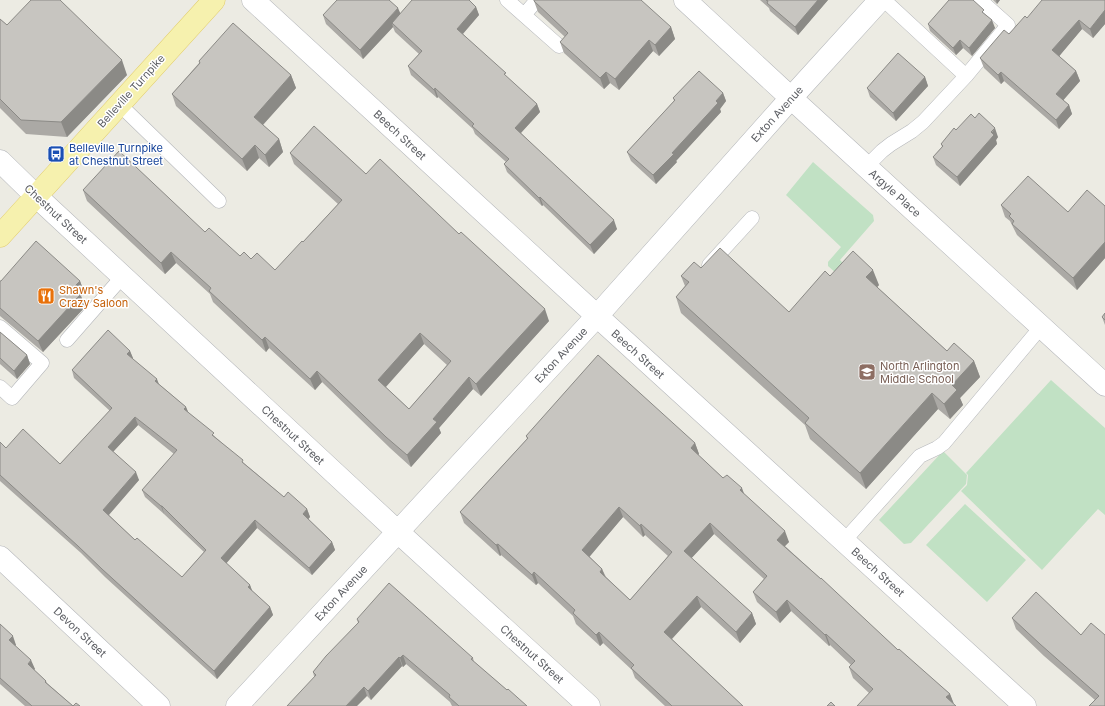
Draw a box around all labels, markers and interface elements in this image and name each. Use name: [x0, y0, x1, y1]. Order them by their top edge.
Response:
street label: Belleville Turnpike: [94, 51, 168, 131]
street label: Exton Avenue: [748, 83, 806, 145]
street label: Beech Street: [371, 107, 430, 163]
place label: Belleville Turnpike at Chestnut Street: [69, 141, 163, 168]
bus stop icon: Belleville Turnpike at Chestnut Street: [46, 144, 66, 164]
street label: Argyle Place: [866, 166, 924, 220]
street label: Chestnut Street: [22, 181, 91, 247]
place label: Shawn's Crazy Saloon: [59, 283, 128, 310]
restaurant icon: Shawn's Crazy Saloon: [36, 286, 56, 306]
street label: Exton Avenue: [532, 324, 590, 386]
street label: Beech Street: [608, 326, 668, 382]
place label: North Arlington Middle School: [880, 359, 959, 386]
school or university icon: North Arlington Middle School: [857, 362, 877, 382]
street label: Chestnut Street: [259, 402, 328, 468]
street label: Beech Street: [848, 544, 908, 600]
street label: Exton Avenue: [312, 562, 370, 624]
street label: Devon Street: [51, 604, 110, 660]
street label: Chestnut Street: [497, 622, 567, 687]

